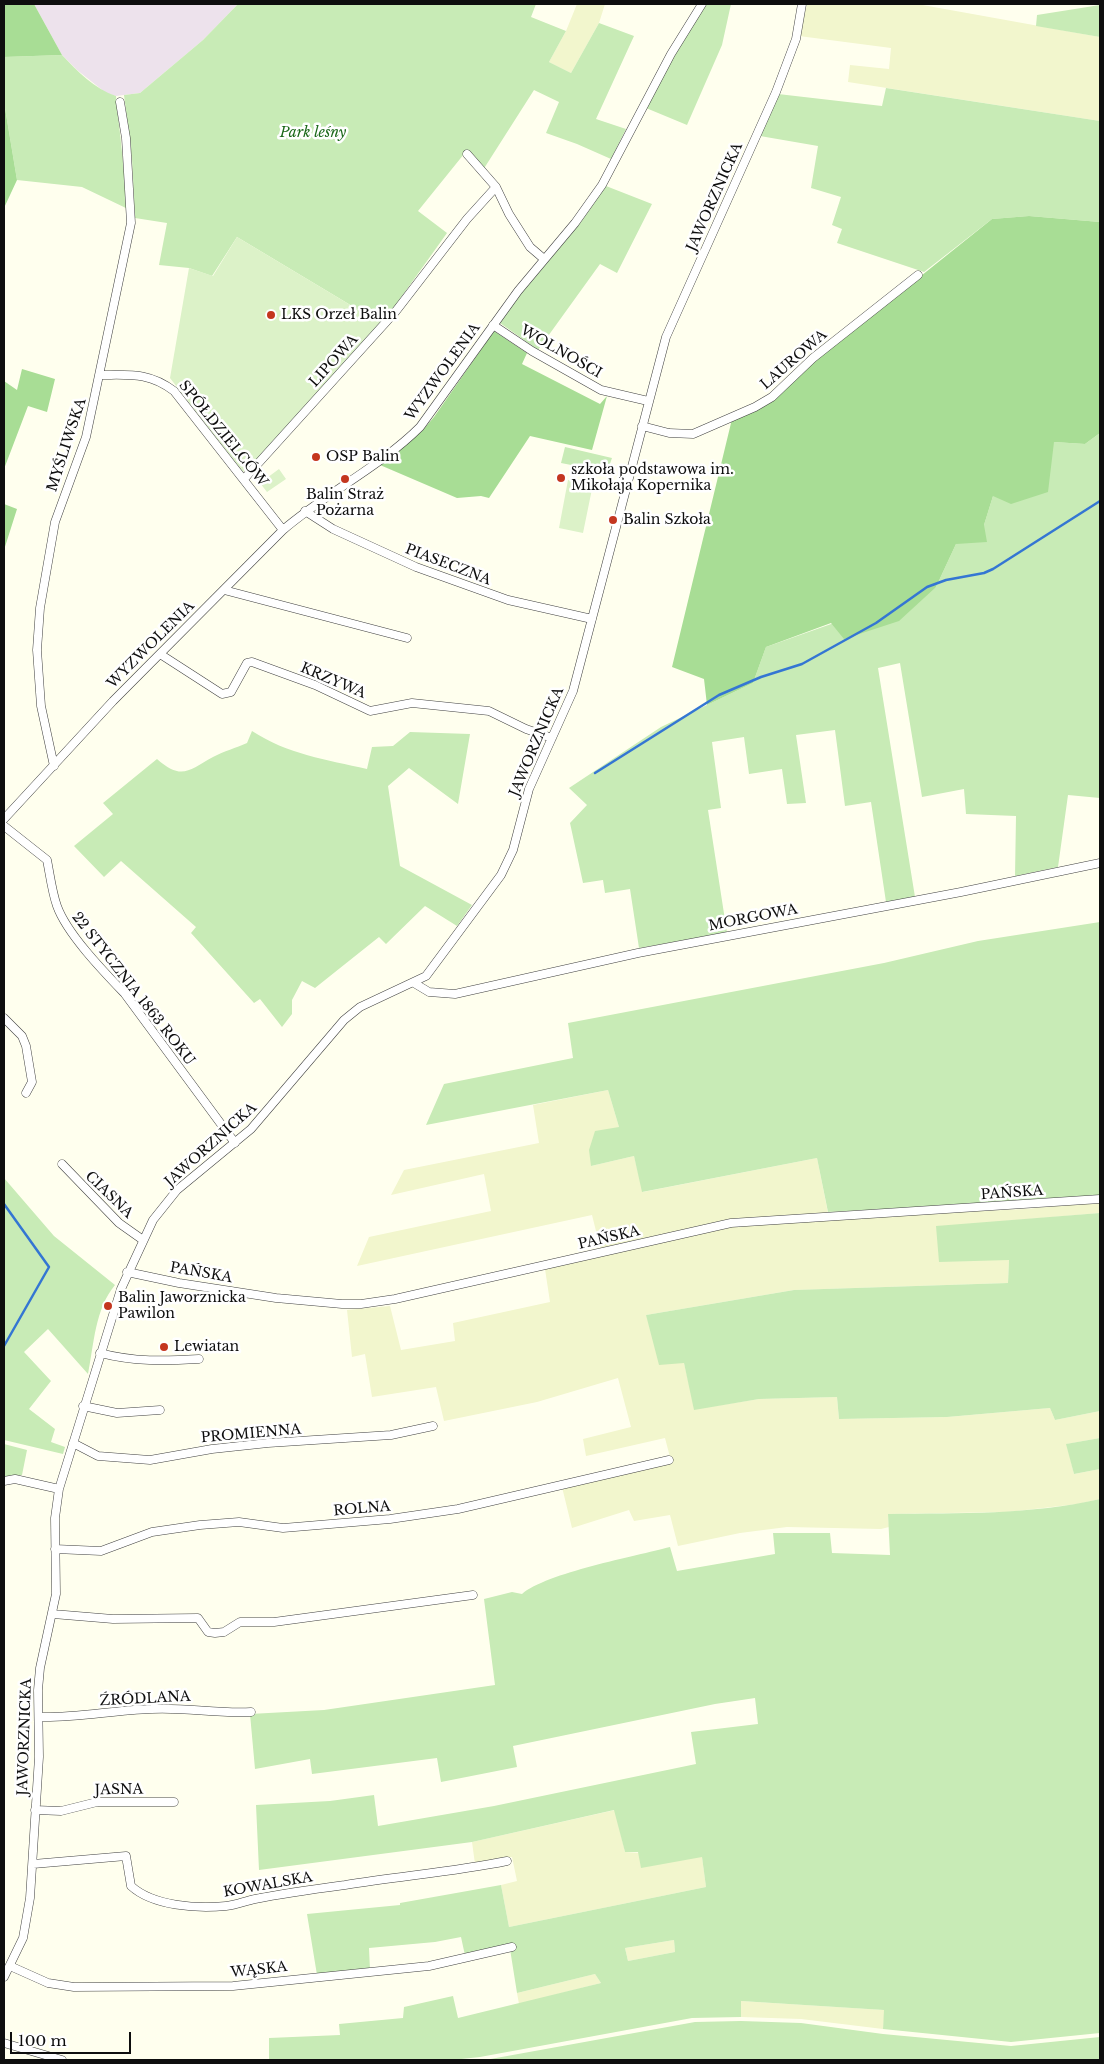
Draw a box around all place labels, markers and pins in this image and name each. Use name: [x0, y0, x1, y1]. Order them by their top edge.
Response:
place label: LKS Orzeł Balin: [281, 307, 397, 323]
marker: LKS Orzeł Balin: [265, 309, 277, 321]
place label: OSP Balin: [326, 449, 399, 465]
marker: OSP Balin: [310, 451, 322, 463]
place label: szkoła podstawowa im. Mikołaja Kopernika: [571, 462, 734, 494]
marker: szkoła podstawowa im. Mikołaja Kopernika: [555, 472, 567, 484]
marker: Balin Straż Pożarna: [339, 473, 351, 485]
place label: Balin Straż Pożarna: [306, 487, 384, 520]
place label: Balin Szkoła: [623, 512, 711, 528]
marker: Balin Szkoła: [607, 514, 619, 526]
place label: Balin Jaworznicka Pawilon: [118, 1290, 246, 1322]
marker: Balin Jaworznicka Pawilon: [102, 1300, 114, 1312]
place label: Lewiatan: [174, 1339, 239, 1355]
marker: Lewiatan: [158, 1341, 170, 1353]

